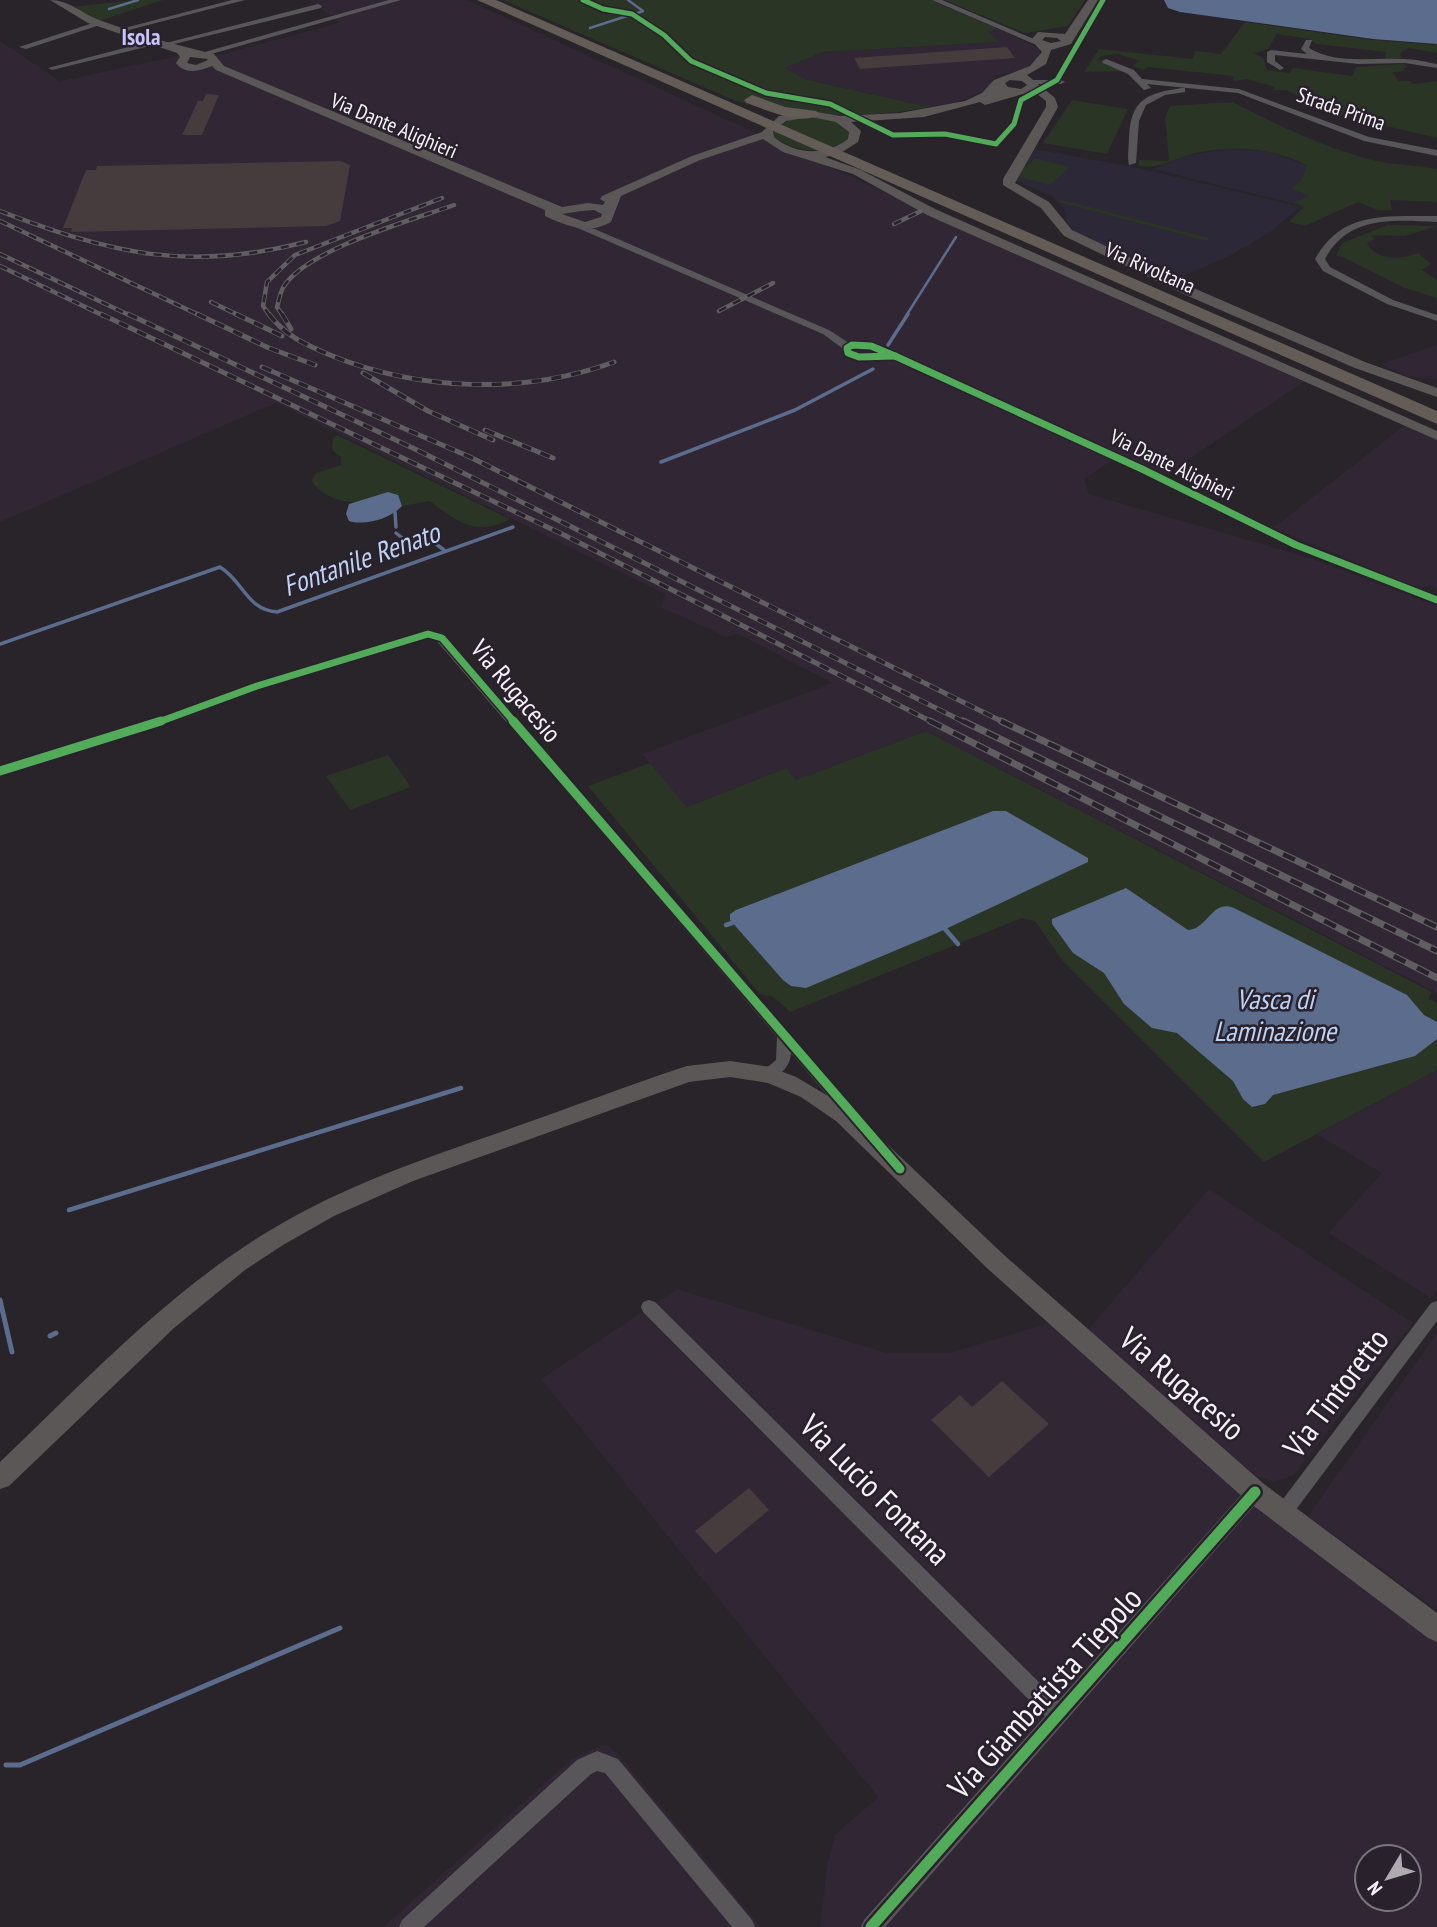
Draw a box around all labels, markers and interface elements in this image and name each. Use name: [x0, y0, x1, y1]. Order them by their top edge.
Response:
district label: Isola: [122, 22, 160, 51]
street label: Strada Prima: [1293, 81, 1389, 136]
street label: Via Dante Alighieri: [326, 86, 462, 164]
street label: Via Rivoltana: [1100, 235, 1199, 299]
street label: Via Dante Alighieri: [1105, 422, 1239, 506]
water label: Fontanile Renato: [277, 512, 446, 604]
street label: Via Rugacesio: [463, 632, 569, 749]
water label: Vasca di Laminazione: [1214, 980, 1339, 1049]
street label: Via Rugacesio: [1110, 1317, 1254, 1449]
street label: Via Tintoretto: [1272, 1319, 1398, 1466]
street label: Via Lucio Fontana: [791, 1404, 960, 1574]
street label: Via Giambattista Tiepolo: [937, 1578, 1150, 1808]
north arrow: [1353, 1843, 1423, 1913]
text: N: [1362, 1877, 1387, 1900]

